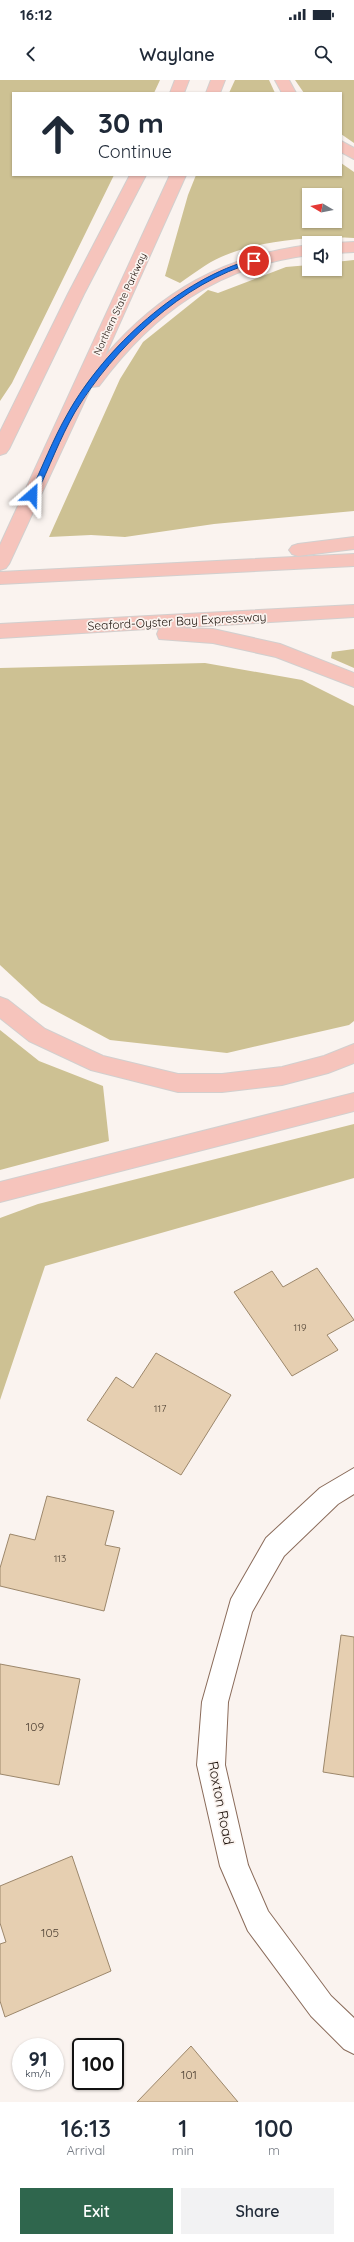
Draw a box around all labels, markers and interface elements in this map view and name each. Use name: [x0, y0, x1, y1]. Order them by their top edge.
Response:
text: 16:12: [20, 5, 53, 24]
icon: back: [20, 43, 42, 65]
text: Waylane: [139, 43, 215, 66]
icon: search: [312, 43, 334, 65]
text: 30 m: [98, 105, 164, 140]
icon: ahead: [32, 108, 84, 160]
text: Continue: [98, 140, 172, 163]
north arrow: [302, 188, 342, 228]
map controls: [302, 188, 342, 276]
button: sound: [302, 236, 342, 276]
pin: [237, 244, 271, 278]
icon: arrive: [243, 250, 265, 272]
street label: Northern State Parkway: [91, 251, 149, 357]
position arrow: [11, 474, 53, 516]
street label: Seaford-Oyster Bay Expressway: [87, 609, 267, 633]
house number: 119: [294, 1321, 307, 1334]
house number: 117: [154, 1402, 166, 1415]
house number: 113: [54, 1552, 66, 1565]
house number: 109: [26, 1719, 44, 1734]
street label: Roxton Road: [204, 1760, 238, 1846]
house number: 105: [41, 1925, 59, 1940]
speed limit sign: 100: [72, 2038, 124, 2090]
text: 91: [28, 2046, 48, 2071]
text: km/h: [25, 2067, 51, 2080]
house number: 101: [181, 2067, 197, 2082]
text: 16:13: [61, 2113, 111, 2143]
text: 1: [178, 2113, 187, 2143]
text: 100: [255, 2113, 293, 2143]
text: Arrival: [66, 2142, 105, 2158]
text: min: [172, 2142, 194, 2158]
text: m: [268, 2142, 280, 2158]
button: Exit: [20, 2188, 173, 2234]
button: Share: [181, 2188, 334, 2234]

